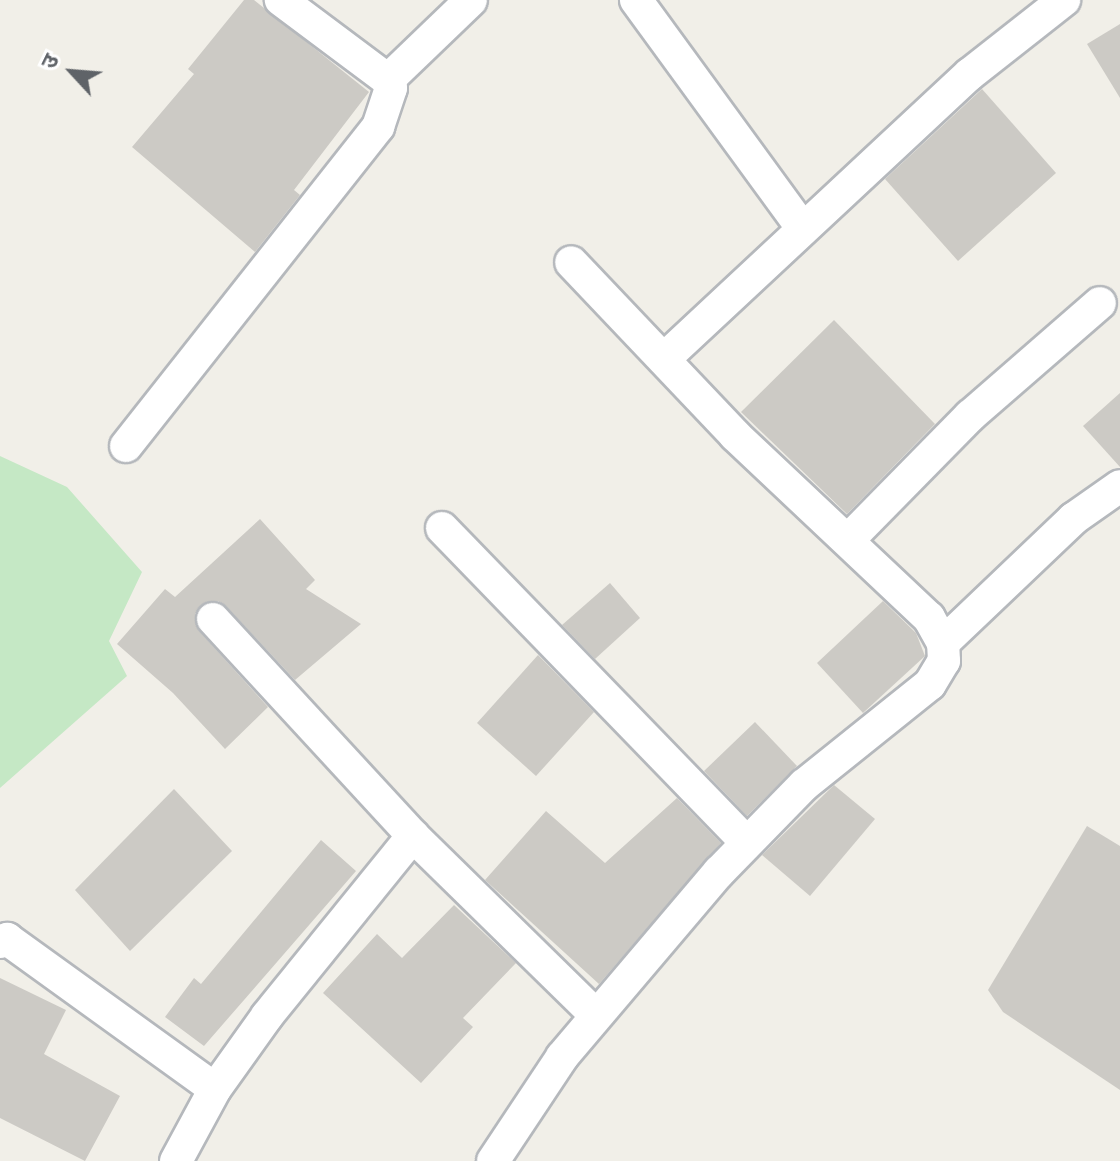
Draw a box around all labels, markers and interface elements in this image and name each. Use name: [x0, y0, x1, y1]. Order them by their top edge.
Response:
north arrow: [32, 32, 112, 112]
text: उ: [35, 50, 65, 73]

